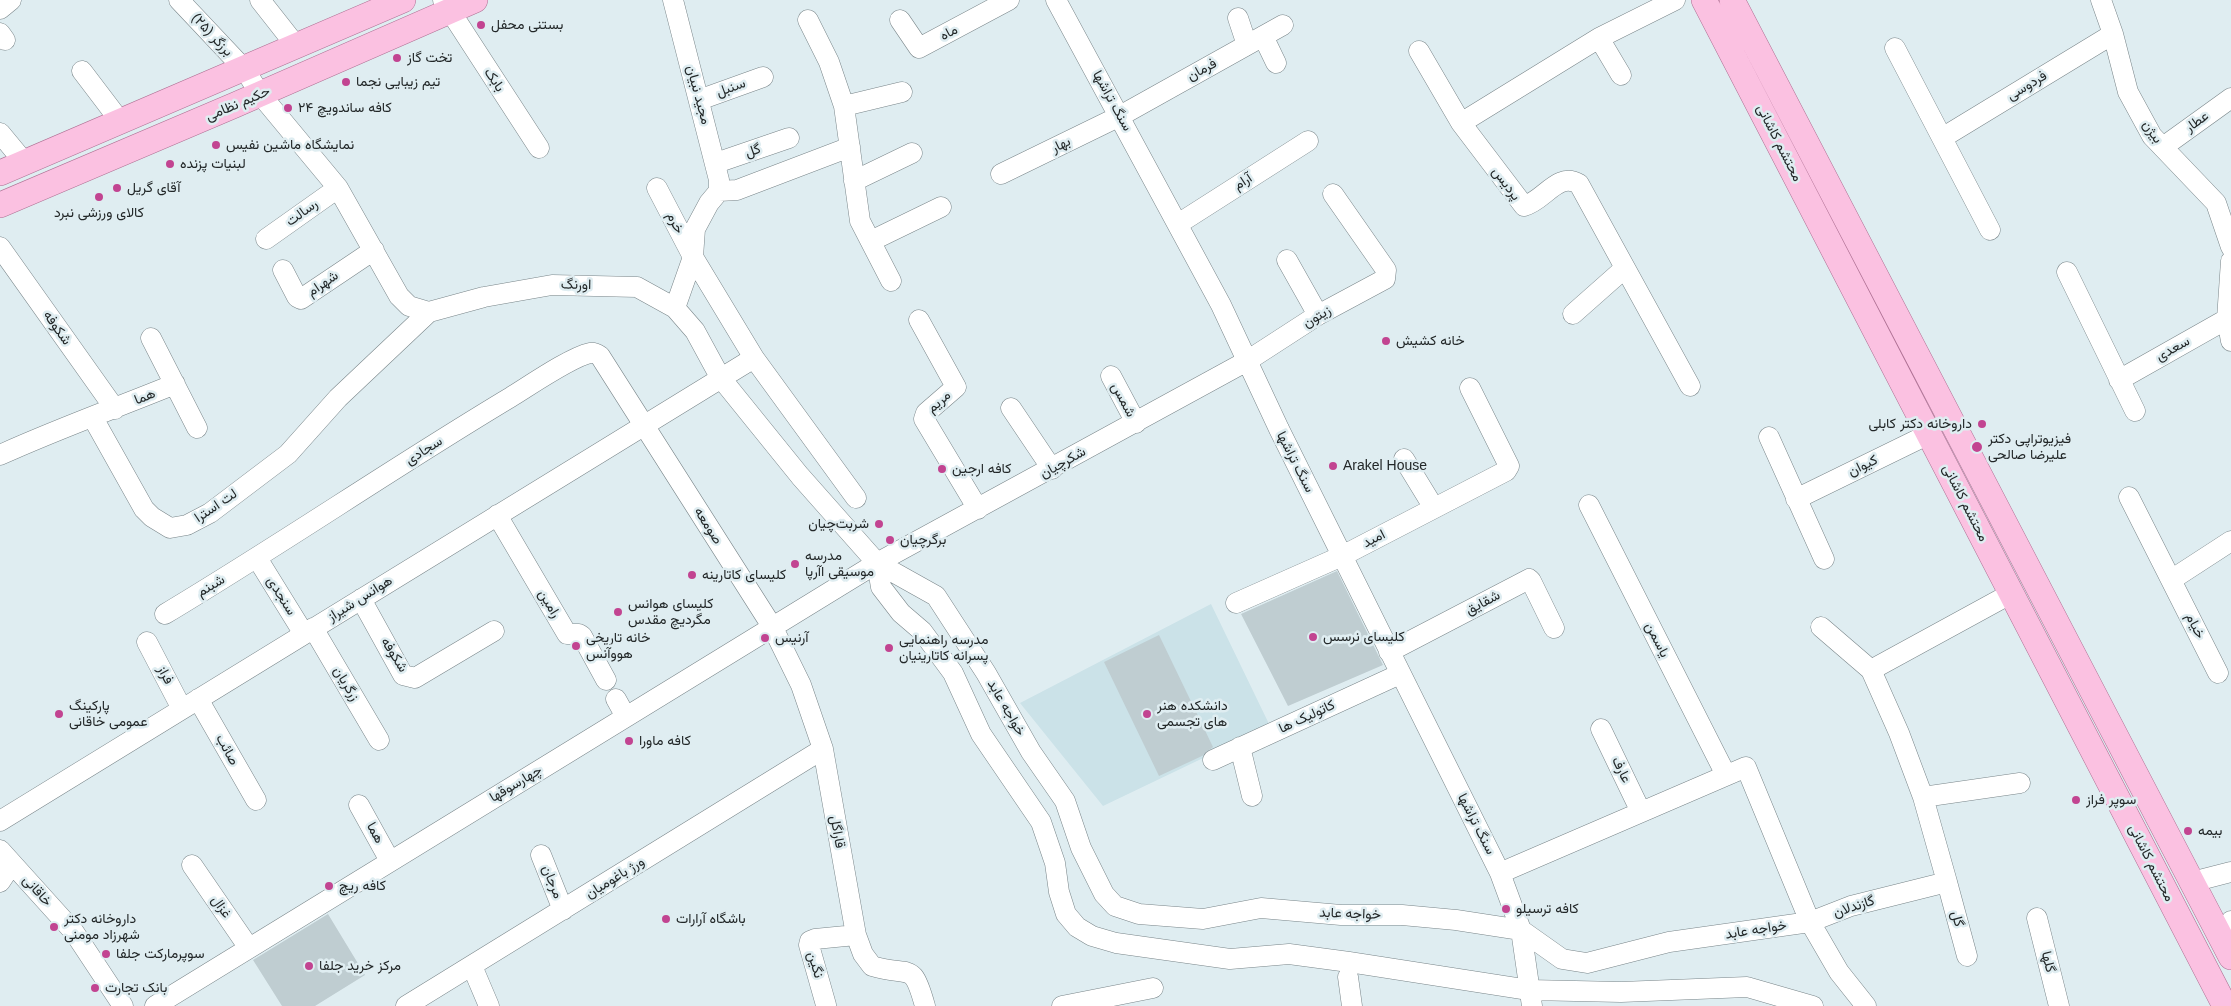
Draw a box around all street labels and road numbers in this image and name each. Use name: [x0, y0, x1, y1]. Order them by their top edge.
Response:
street label: برزگر (۲۵): [188, 10, 236, 60]
street label: ماه: [937, 21, 961, 45]
street label: فرمان: [1184, 55, 1220, 85]
street label: مجید نبیان: [682, 64, 714, 126]
street label: بابک: [480, 65, 508, 95]
street label: سنگ تراشها: [1089, 68, 1135, 134]
street label: فردوسی: [2004, 68, 2050, 104]
street label: سنبل: [714, 75, 748, 101]
street label: حکیم نظامی: [203, 83, 273, 125]
street label: محتشم کاشانی: [1752, 102, 1806, 184]
street label: عطار: [2182, 108, 2212, 136]
street label: بیژن: [2138, 117, 2166, 147]
street label: بهار: [1049, 133, 1073, 157]
street label: گل: [743, 141, 763, 161]
street label: پردیس: [1488, 164, 1524, 204]
street label: آرام: [1231, 170, 1255, 194]
street label: رسالت: [283, 196, 321, 230]
street label: خرم: [662, 209, 688, 237]
street label: شهرام: [304, 268, 342, 300]
street label: اورنگ: [561, 276, 591, 294]
street label: زیتون: [1300, 302, 1334, 332]
street label: شکوفه: [39, 308, 75, 348]
street label: سعدی: [2153, 333, 2193, 365]
street label: شمس: [1107, 380, 1139, 420]
street label: هما: [132, 385, 158, 409]
street label: مریم: [924, 387, 954, 417]
street label: سنگ تراشها: [1272, 429, 1318, 495]
street label: سجادی: [402, 433, 446, 469]
street label: شکرچیان: [1037, 444, 1089, 482]
street label: کیوان: [1845, 452, 1881, 480]
street label: محتشم کاشانی: [1938, 462, 1992, 544]
street label: لت استرا: [191, 486, 241, 526]
street label: صومعه: [690, 504, 726, 548]
street label: امید: [1360, 526, 1388, 552]
street label: شبنم: [194, 571, 228, 601]
street label: هوانس شیراز: [324, 572, 396, 626]
street label: سنجدی: [263, 573, 299, 619]
street label: رامین: [534, 587, 564, 621]
street label: شقایق: [1463, 587, 1503, 619]
street label: خیام: [2182, 610, 2208, 642]
street label: یاسمن: [1641, 620, 1673, 660]
street label: شکوفه: [377, 634, 411, 676]
street label: فراز: [153, 663, 177, 687]
street label: زرگریان: [329, 664, 363, 704]
street label: خواجه عابد: [983, 677, 1029, 739]
street label: کاتولیک ها: [1276, 697, 1338, 737]
street label: صائب: [212, 732, 242, 768]
street label: عارف: [1608, 754, 1634, 786]
street label: چهارسوقها: [487, 762, 545, 806]
street label: سنگ تراشها: [1453, 791, 1499, 857]
street label: قاراگل: [826, 814, 848, 850]
street label: هما: [362, 820, 388, 846]
street label: محتشم کاشانی: [2124, 822, 2178, 904]
street label: ورژ باغومیان: [582, 853, 648, 903]
street label: مرجان: [538, 863, 566, 901]
street label: خاقانی: [19, 872, 55, 910]
street label: غزال: [207, 892, 235, 922]
street label: گازندلان: [1831, 892, 1877, 922]
street label: خواجه عابد: [1319, 905, 1381, 923]
street label: گل: [1947, 909, 1967, 929]
street label: خواجه عابد: [1724, 917, 1788, 943]
street label: نگین: [803, 950, 827, 980]
street label: گلها: [2037, 950, 2059, 974]

